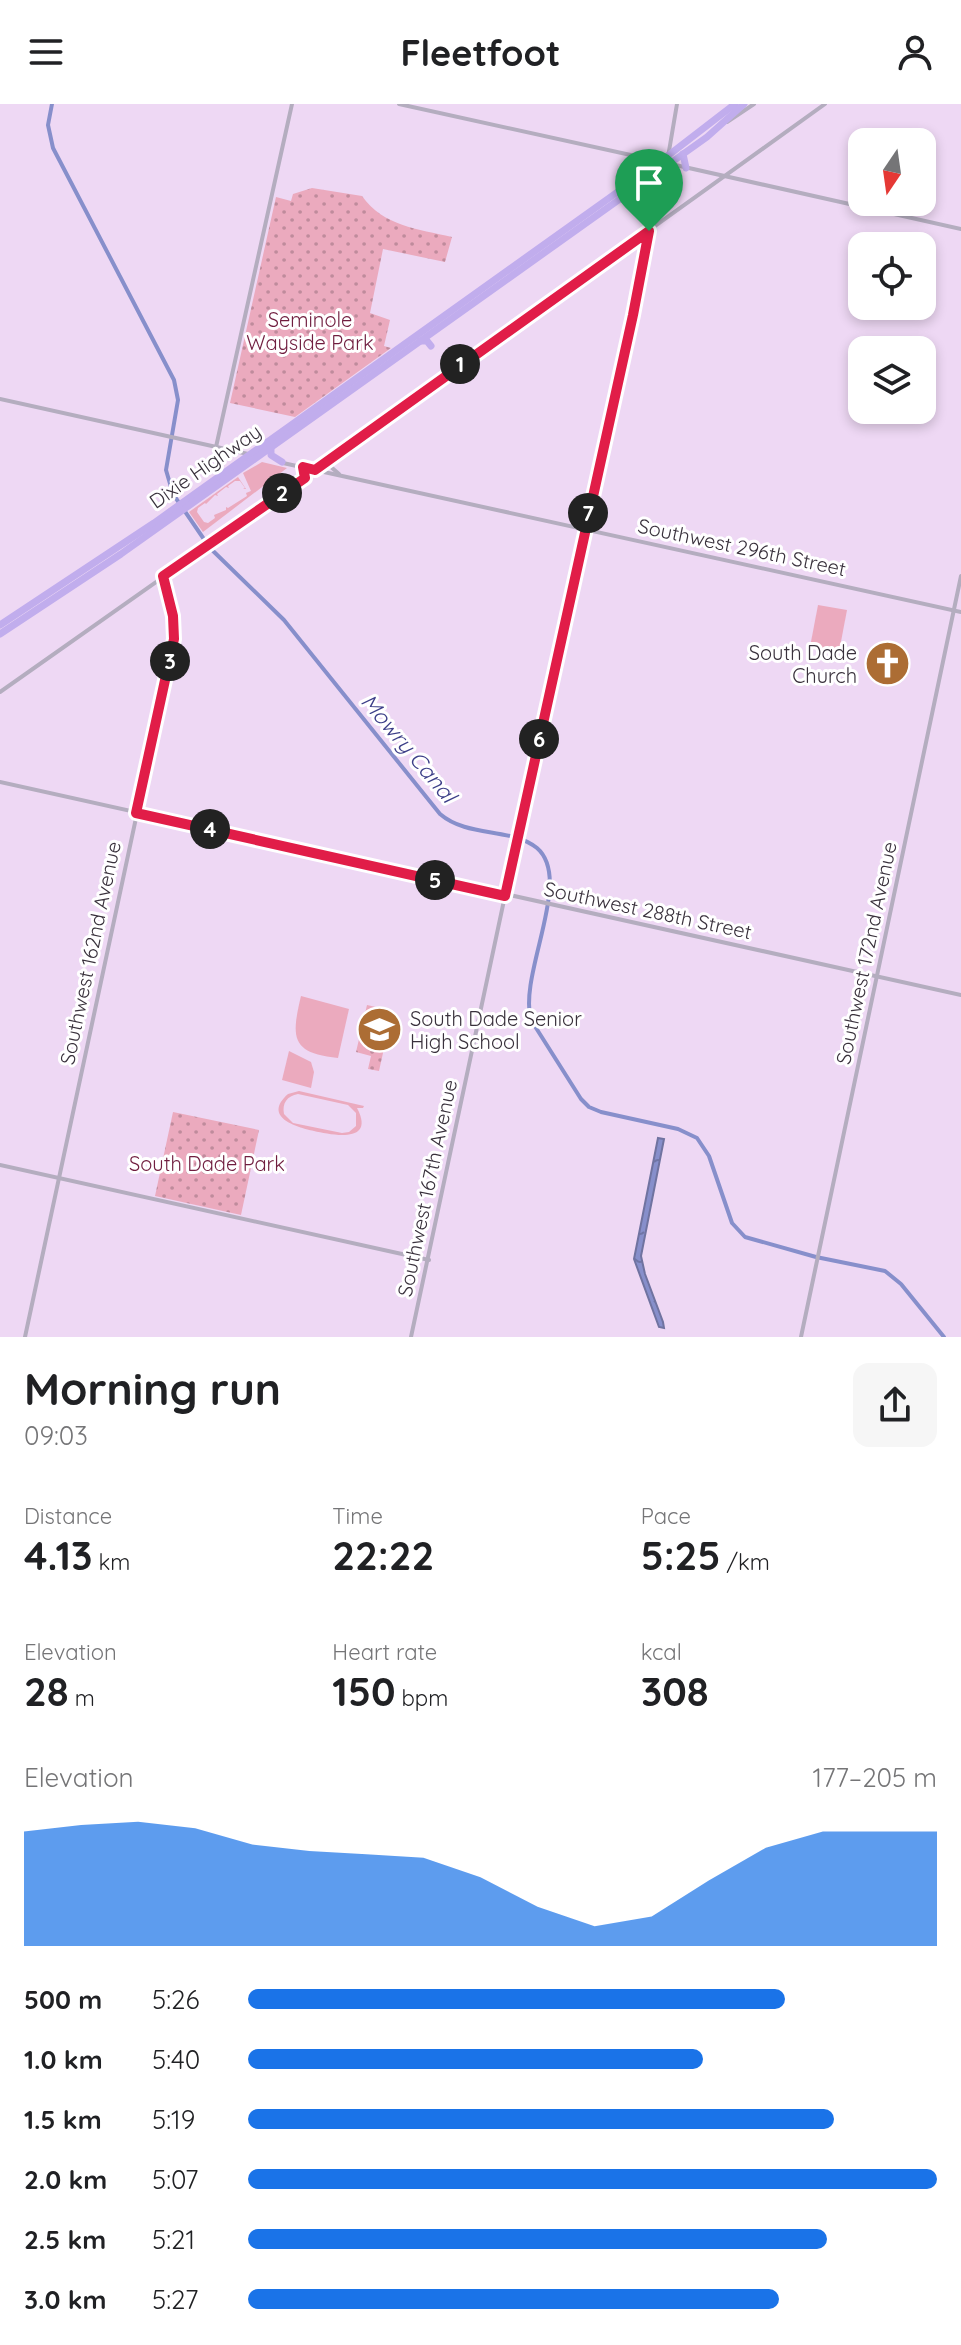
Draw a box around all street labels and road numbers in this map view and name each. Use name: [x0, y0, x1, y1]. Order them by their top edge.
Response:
street label: Dixie Highway: [144, 418, 266, 514]
street label: Southwest 296th Street: [636, 513, 849, 581]
street label: Southwest 162nd Avenue: [54, 839, 126, 1067]
street label: Southwest 172nd Avenue: [830, 839, 902, 1067]
street label: Southwest 288th Street: [542, 876, 754, 944]
street label: Southwest 167th Avenue: [392, 1077, 462, 1299]

